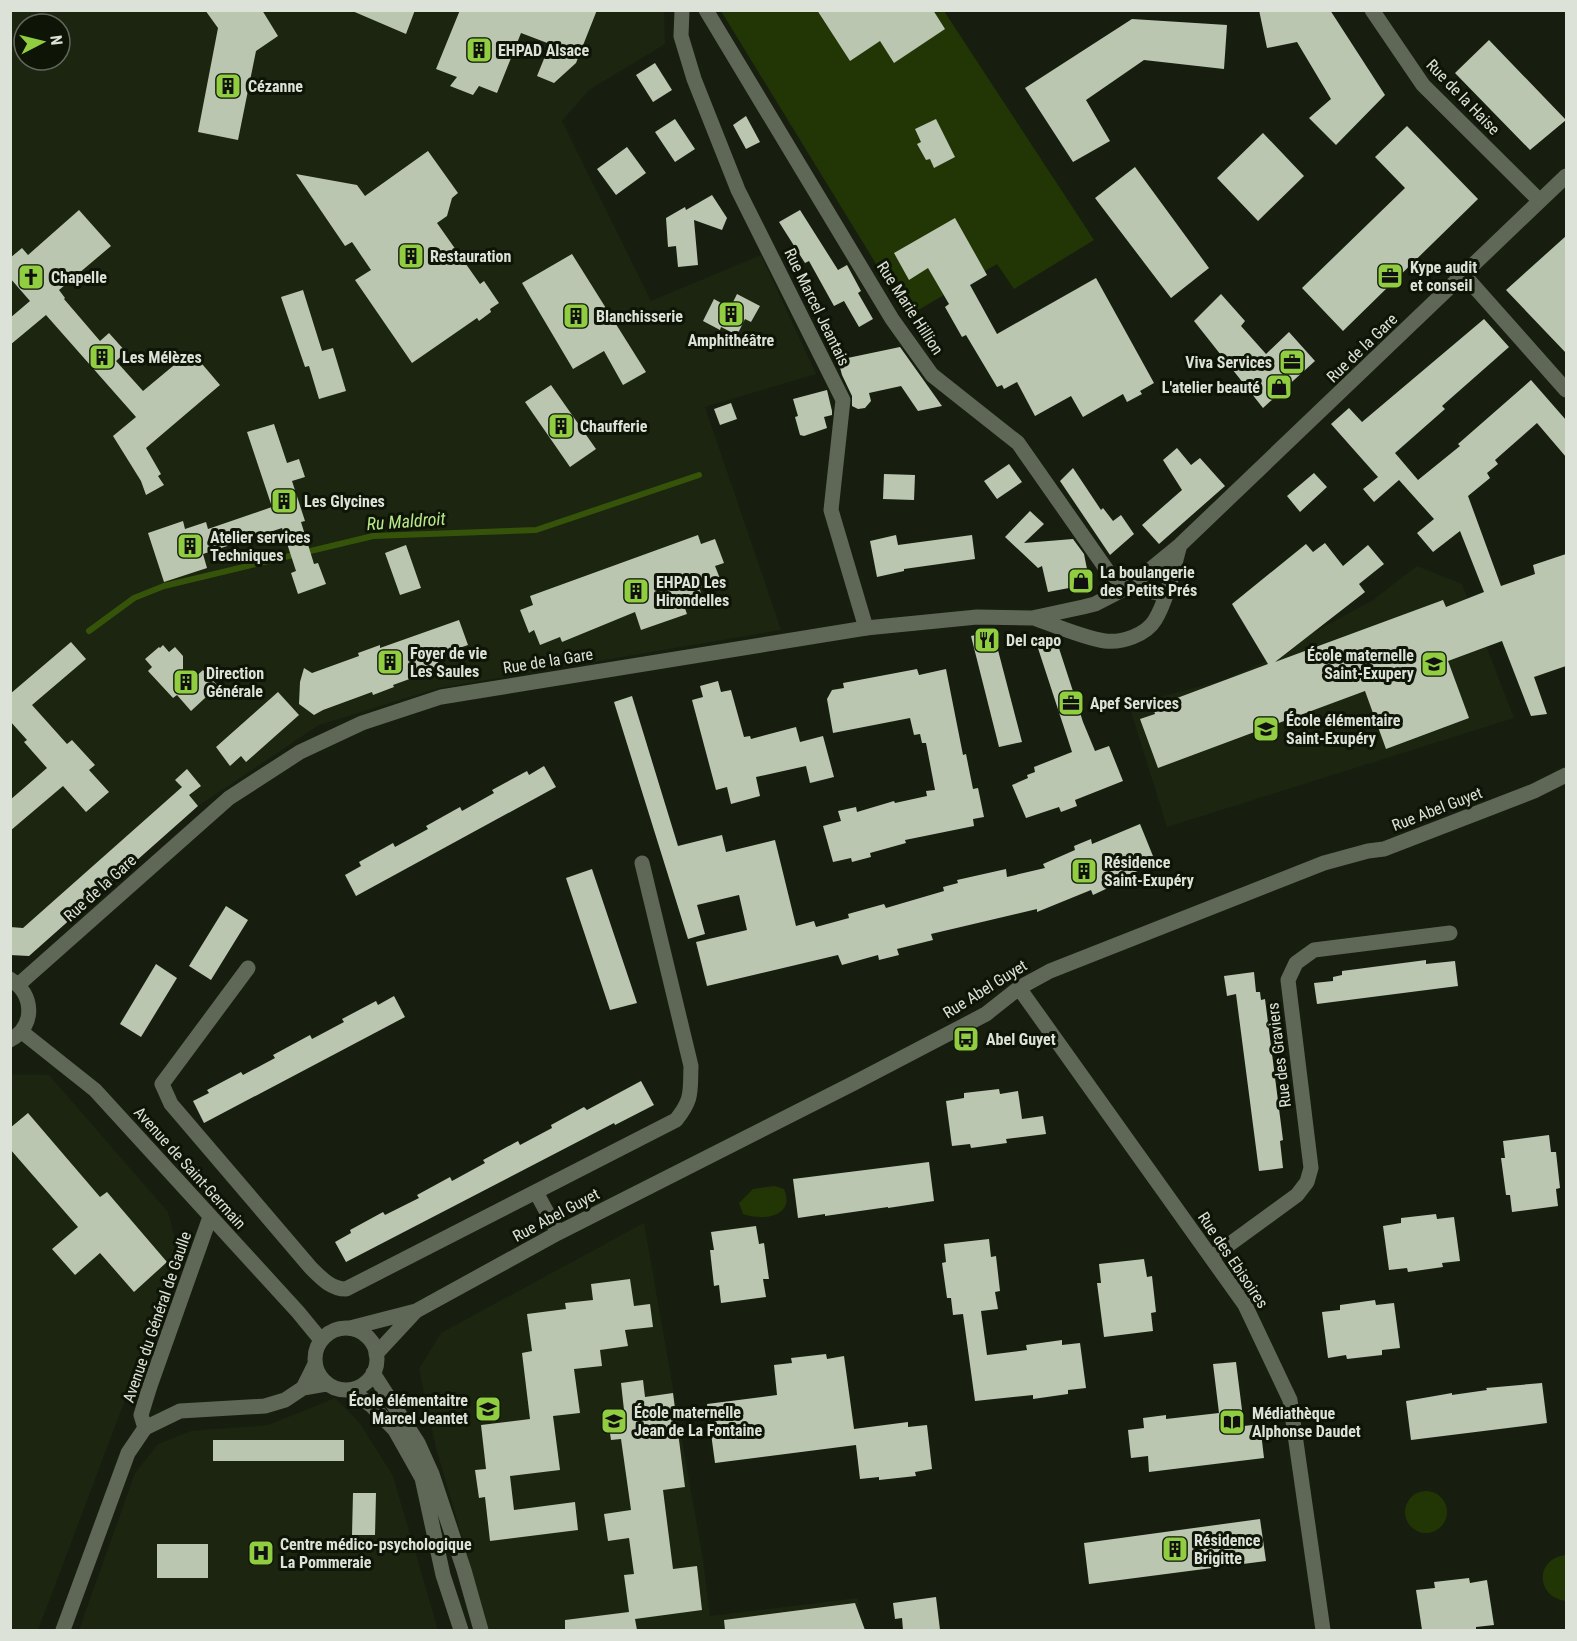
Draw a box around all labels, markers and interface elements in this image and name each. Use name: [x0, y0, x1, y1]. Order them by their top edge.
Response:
north arrow: [12, 12, 72, 72]
text: N: [46, 34, 66, 46]
building icon: EHPAD Alsace: [464, 35, 494, 65]
place label: EHPAD Alsace: [498, 41, 589, 60]
street label: Rue de la Haise: [1422, 55, 1504, 139]
building icon: Cézanne: [213, 71, 243, 101]
place label: Cézanne: [248, 77, 303, 96]
building icon: Restauration: [396, 241, 426, 271]
street label: Rue Marcel Jeantais: [780, 245, 854, 369]
place label: Restauration: [430, 247, 512, 266]
street label: Rue Marie Hillion: [873, 258, 947, 358]
place label: Kype audit et conseil: [1410, 258, 1477, 295]
office icon: Kype audit et conseil: [1375, 261, 1405, 291]
church icon: Chapelle: [16, 262, 46, 292]
place label: Chapelle: [51, 268, 107, 287]
building icon: Amphithéâtre: [716, 299, 746, 329]
building icon: Blanchisserie: [561, 301, 591, 331]
place label: Blanchisserie: [596, 307, 683, 326]
street label: Rue de la Gare: [1323, 310, 1401, 386]
place label: Amphithéâtre: [688, 331, 775, 350]
building icon: Les Mélèzes: [87, 342, 117, 372]
office icon: Viva Services: [1277, 347, 1307, 377]
place label: Les Mélèzes: [122, 348, 202, 367]
place label: Viva Services: [1185, 353, 1272, 372]
shop icon: L'atelier beauté: [1264, 372, 1294, 402]
place label: L'atelier beauté: [1162, 378, 1260, 397]
building icon: Chaufferie: [546, 411, 576, 441]
place label: Chaufferie: [580, 417, 648, 436]
building icon: Les Glycines: [269, 486, 299, 516]
place label: Les Glycines: [304, 492, 385, 511]
water label: Ru Maldroit: [366, 508, 447, 534]
place label: Atelier services Techniques: [210, 528, 311, 565]
building icon: Atelier services Techniques: [175, 531, 205, 561]
place label: La boulangerie des Petits Prés: [1100, 563, 1197, 600]
shop icon: La boulangerie des Petits Prés: [1066, 566, 1096, 596]
place label: EHPAD Les Hirondelles: [656, 573, 729, 610]
building icon: EHPAD Les Hirondelles: [621, 576, 651, 606]
restaurant icon: Del capo: [972, 625, 1002, 655]
place label: Del capo: [1006, 631, 1061, 650]
place label: Foyer de vie Les Saules: [410, 644, 487, 681]
street label: Rue de la Gare: [502, 645, 594, 677]
place label: École maternelle Saint-Exupery: [1307, 646, 1414, 683]
building icon: Foyer de vie Les Saules: [375, 647, 405, 677]
school or university icon: École maternelle Saint-Exupery: [1419, 649, 1449, 679]
place label: Direction Générale: [206, 664, 264, 701]
building icon: Direction Générale: [171, 667, 201, 697]
office icon: Apef Services: [1056, 688, 1086, 718]
place label: Apef Services: [1090, 694, 1179, 713]
place label: École élémentaire Saint-Exupéry: [1286, 711, 1401, 748]
school or university icon: École élémentaire Saint-Exupéry: [1251, 714, 1281, 744]
street label: Rue Abel Guyet: [1389, 783, 1485, 835]
street label: Rue de la Gare: [60, 851, 140, 925]
place label: Résidence Saint-Exupéry: [1104, 853, 1194, 890]
building icon: Résidence Saint-Exupéry: [1069, 856, 1099, 886]
street label: Rue Abel Guyet: [940, 956, 1031, 1022]
street label: Rue des Graviers: [1263, 1001, 1295, 1109]
bus stop icon: Abel Guyet: [951, 1024, 981, 1054]
place label: Abel Guyet: [986, 1030, 1056, 1049]
street label: Avenue de Saint-Germain: [130, 1103, 250, 1233]
street label: Rue Abel Guyet: [509, 1184, 603, 1246]
street label: Rue des Ebisoires: [1194, 1208, 1272, 1312]
street label: Avenue du Général de Gaulle: [119, 1229, 195, 1405]
place label: École élémentaitre Marcel Jeantet: [349, 1391, 468, 1428]
school or university icon: École élémentaitre Marcel Jeantet: [473, 1394, 503, 1424]
place label: École maternelle Jean de La Fontaine: [634, 1403, 762, 1440]
place label: Médiathèque Alphonse Daudet: [1252, 1404, 1361, 1441]
school or university icon: École maternelle Jean de La Fontaine: [599, 1406, 629, 1436]
library icon: Médiathèque Alphonse Daudet: [1217, 1407, 1247, 1437]
place label: Résidence Brigitte: [1194, 1531, 1261, 1568]
building icon: Résidence Brigitte: [1160, 1534, 1190, 1564]
place label: Centre médico-psychologique La Pommeraie: [280, 1535, 472, 1572]
hospital icon: Centre médico-psychologique La Pommeraie: [246, 1538, 276, 1568]

